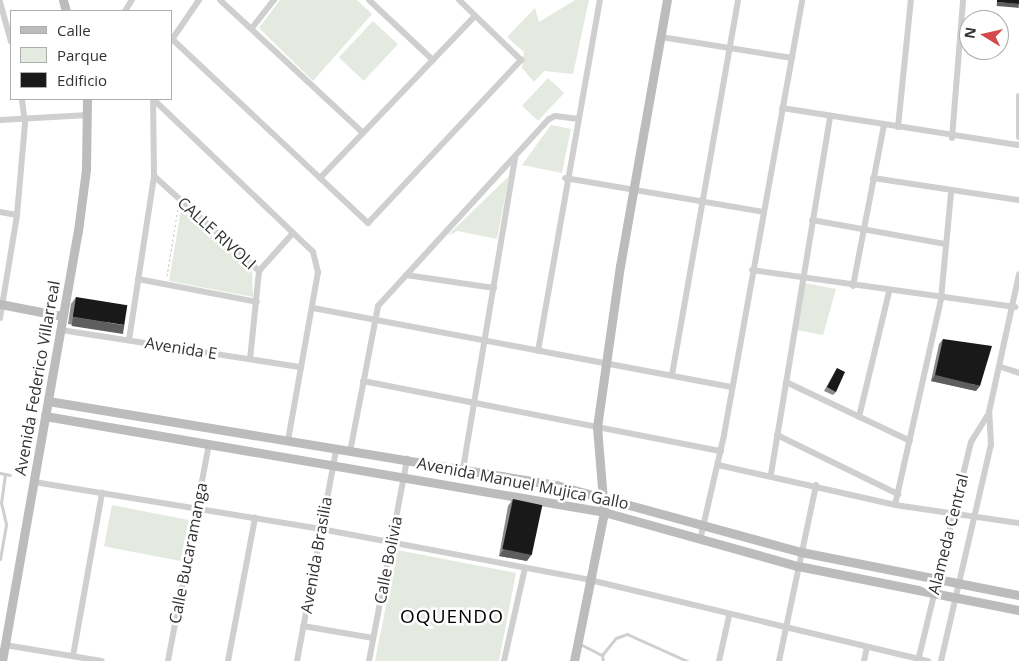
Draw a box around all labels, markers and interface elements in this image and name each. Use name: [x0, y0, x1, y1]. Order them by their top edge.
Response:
legend: [10, 10, 172, 100]
north arrow: [959, 10, 1009, 60]
text: Calle: [57, 20, 91, 40]
text: N: [959, 26, 980, 40]
text: Parque: [57, 45, 107, 65]
text: Edificio: [57, 70, 107, 90]
street label: CALLE RIVOLI: [174, 193, 260, 273]
street label: Avenida Federico Villarreal: [10, 279, 64, 477]
street label: Avenida E: [144, 333, 218, 363]
street label: Avenida Manuel Mujica Gallo: [416, 453, 630, 513]
street label: Alameda Central: [924, 472, 972, 596]
street label: Calle Bucaramanga: [165, 481, 211, 625]
street label: Avenida Brasilia: [296, 495, 336, 615]
street label: Calle Bolivia: [370, 514, 406, 606]
district label: OQUENDO: [399, 606, 505, 628]

